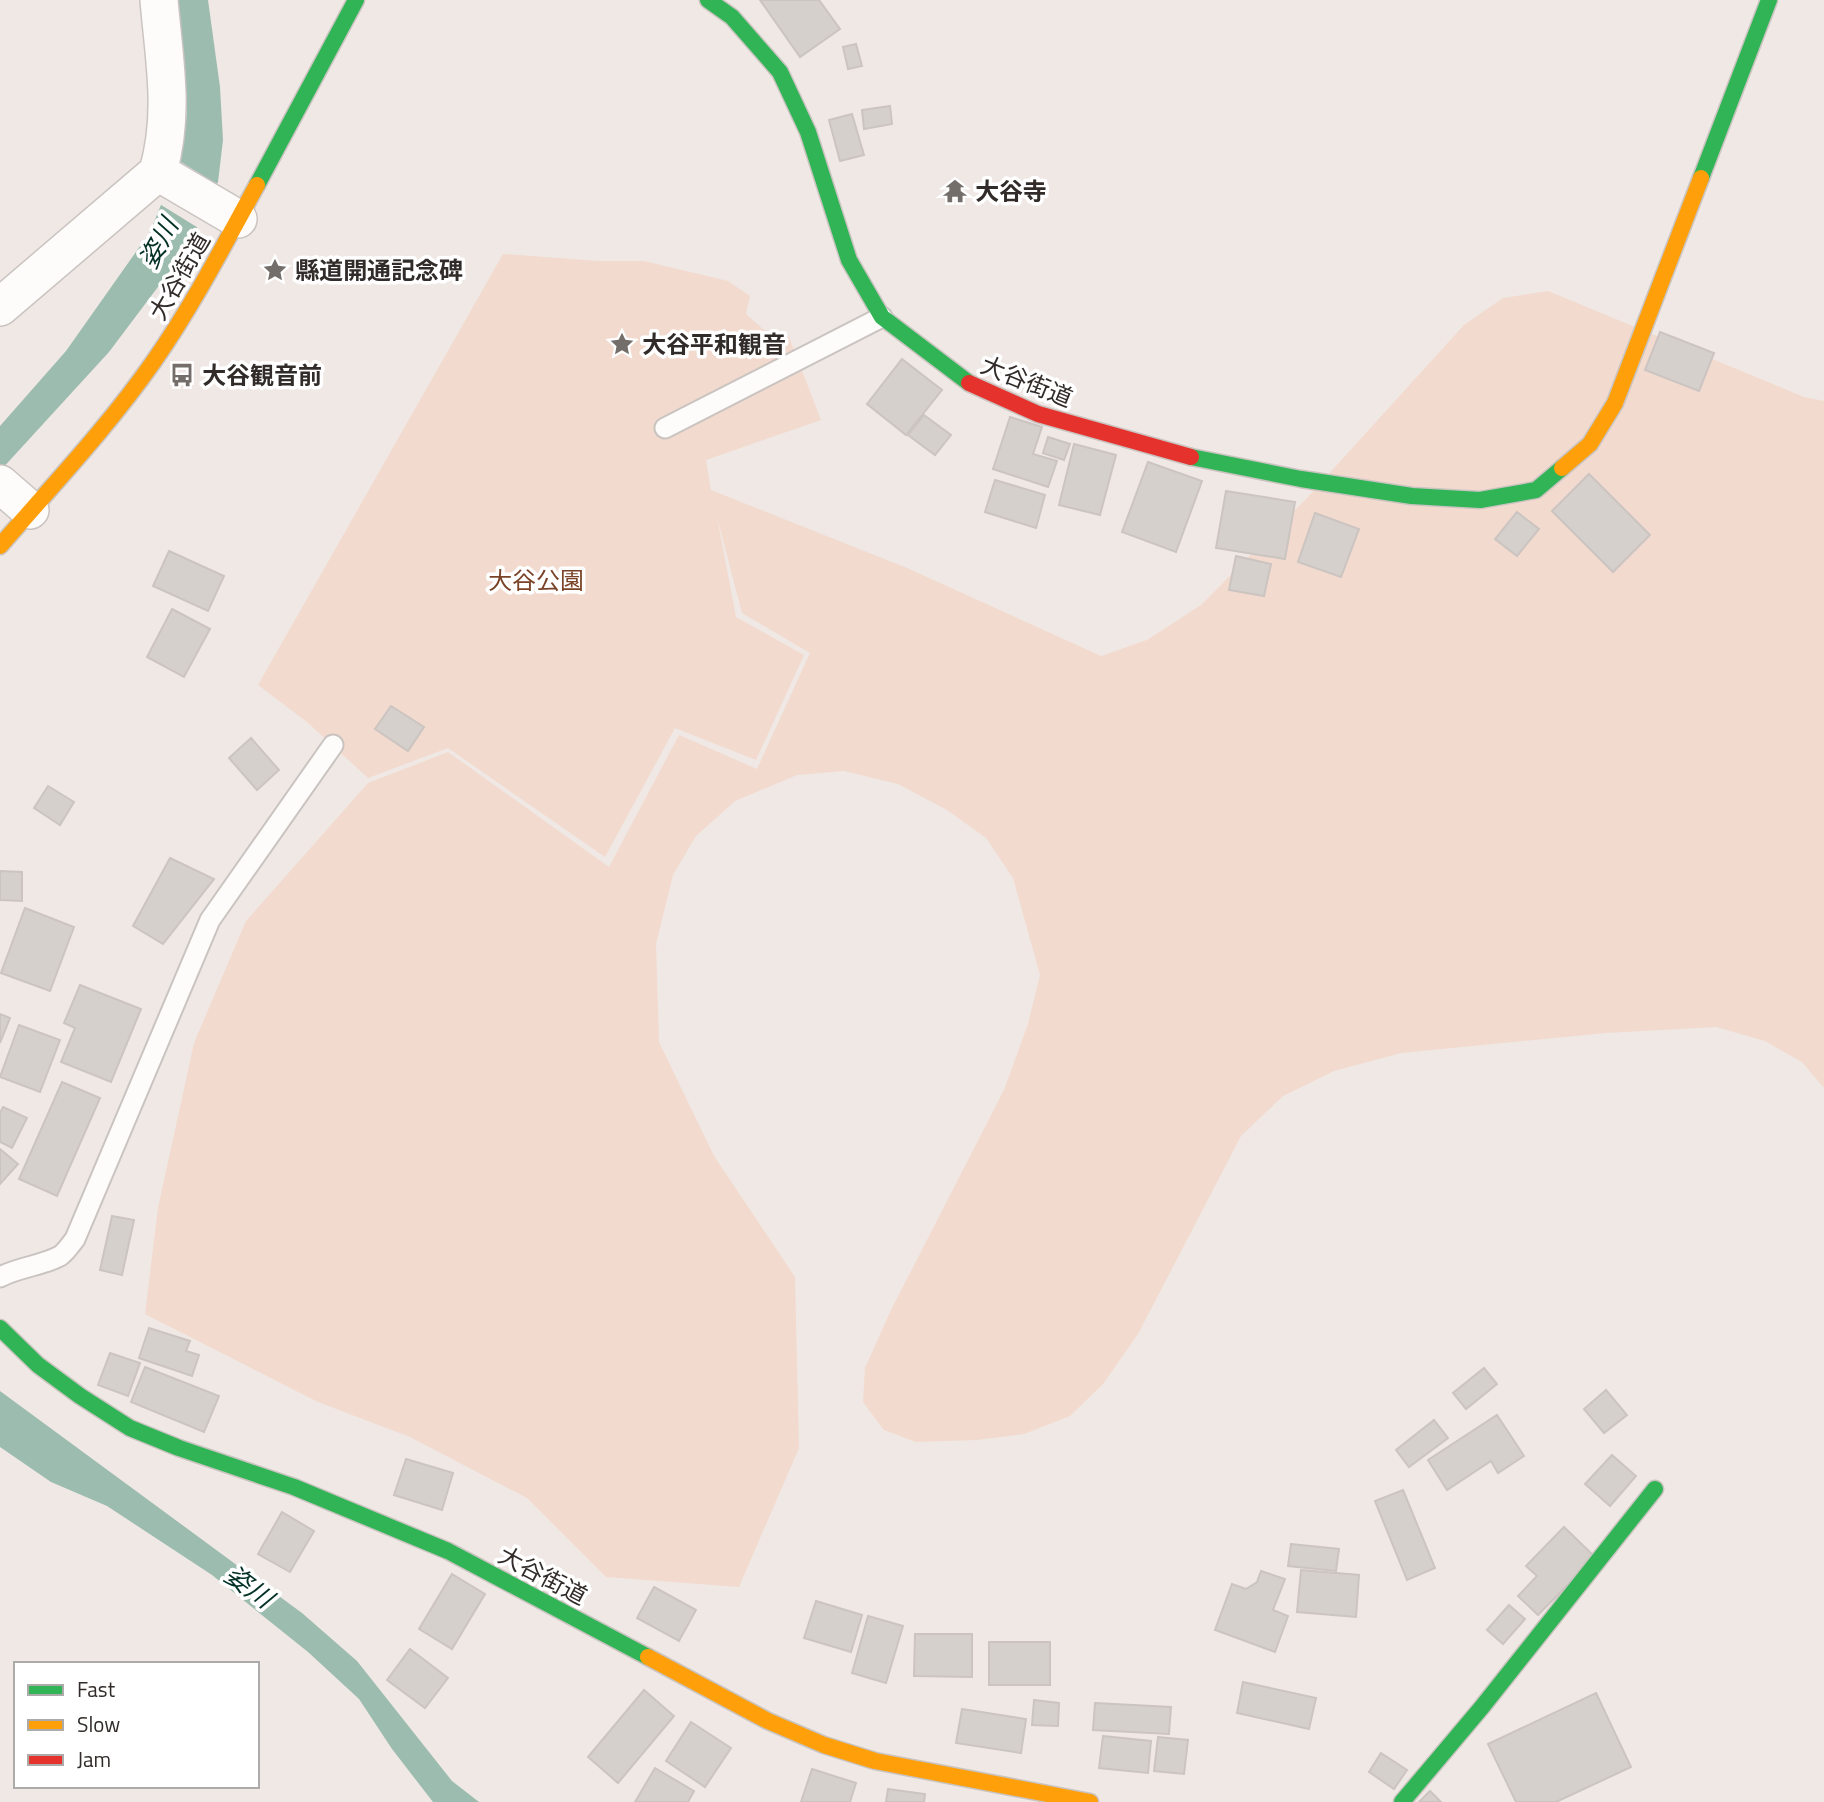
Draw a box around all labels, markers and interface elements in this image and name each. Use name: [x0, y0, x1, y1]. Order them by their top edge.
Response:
place label: 大谷寺: [975, 173, 1047, 209]
temple icon: 大谷寺: [941, 177, 969, 205]
water label: 姿川: [129, 208, 189, 275]
street label: 大谷街道: [139, 225, 219, 327]
place label: 縣道開通記念碑: [295, 252, 463, 288]
place icon: 縣道開通記念碑: [261, 256, 289, 284]
place label: 大谷平和観音: [642, 326, 786, 362]
place icon: 大谷平和観音: [608, 330, 636, 358]
street label: 大谷街道: [976, 346, 1078, 416]
place label: 大谷観音前: [202, 357, 322, 393]
bus stop icon: 大谷観音前: [168, 361, 196, 389]
park label: 大谷公園: [488, 562, 584, 598]
street label: 大谷街道: [492, 1537, 594, 1613]
water label: 姿川: [216, 1555, 284, 1619]
legend: [14, 1662, 259, 1788]
text: Fast: [77, 1673, 116, 1705]
text: Slow: [77, 1708, 120, 1740]
text: Jam: [77, 1743, 111, 1775]

